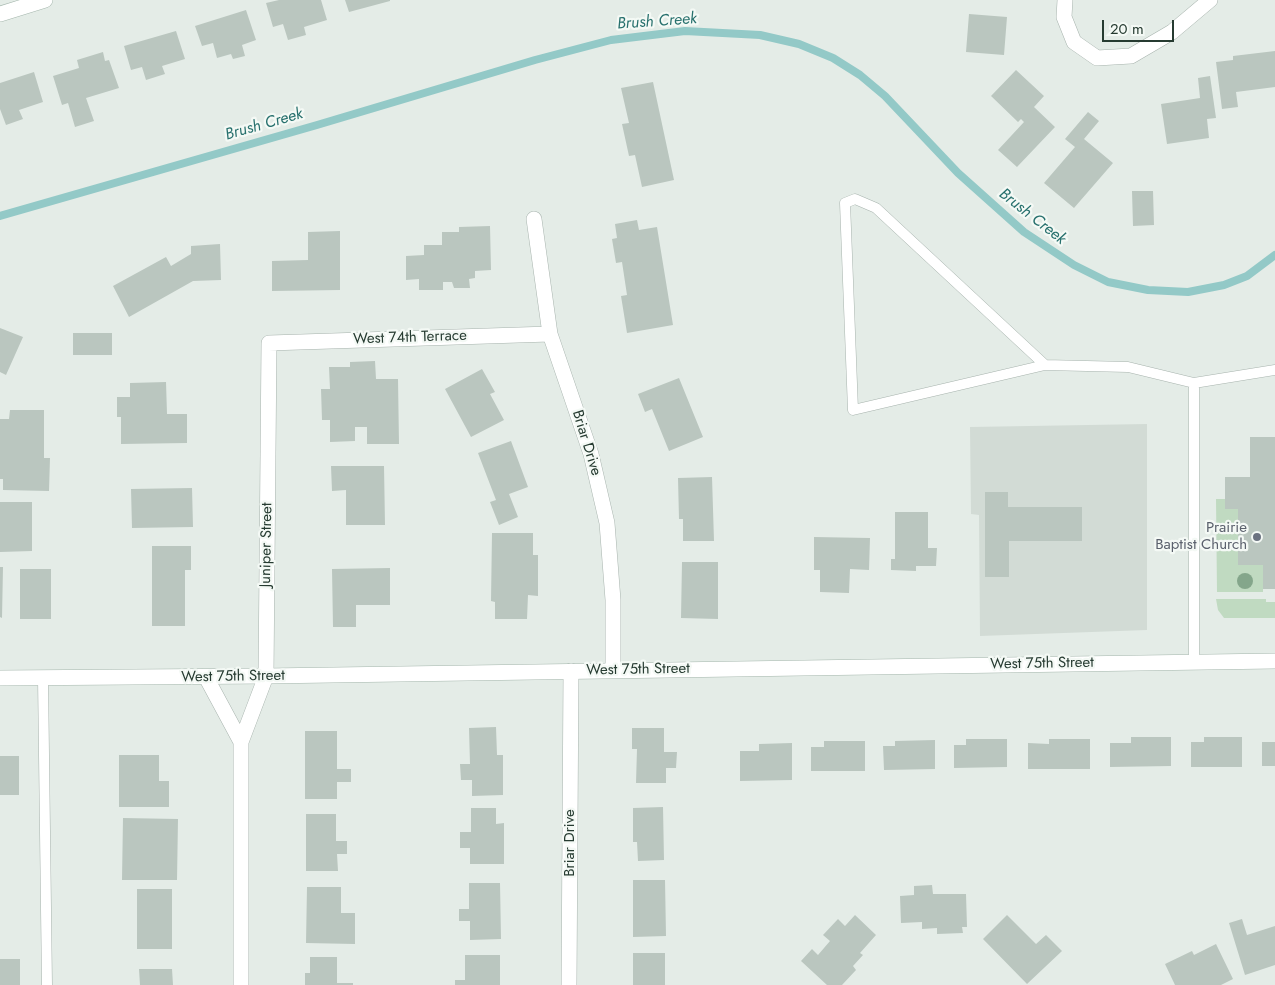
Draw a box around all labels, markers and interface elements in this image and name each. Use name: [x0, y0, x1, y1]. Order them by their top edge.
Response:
water label: Brush Creek: [616, 10, 698, 34]
scale bar: [1105, 10, 1178, 42]
text: 20 m: [1110, 18, 1144, 40]
water label: Brush Creek: [223, 105, 305, 145]
water label: Brush Creek: [995, 185, 1069, 249]
street label: West 74th Terrace: [353, 327, 467, 349]
street label: Briar Drive: [568, 408, 604, 478]
street label: Juniper Street: [257, 502, 277, 588]
place label: Prairie Baptist Church: [1155, 519, 1247, 554]
marker: Prairie Baptist Church: [1251, 531, 1263, 543]
street label: West 75th Street: [990, 654, 1094, 674]
street label: West 75th Street: [586, 660, 690, 680]
street label: West 75th Street: [181, 667, 285, 687]
street label: Briar Drive: [561, 809, 579, 877]

